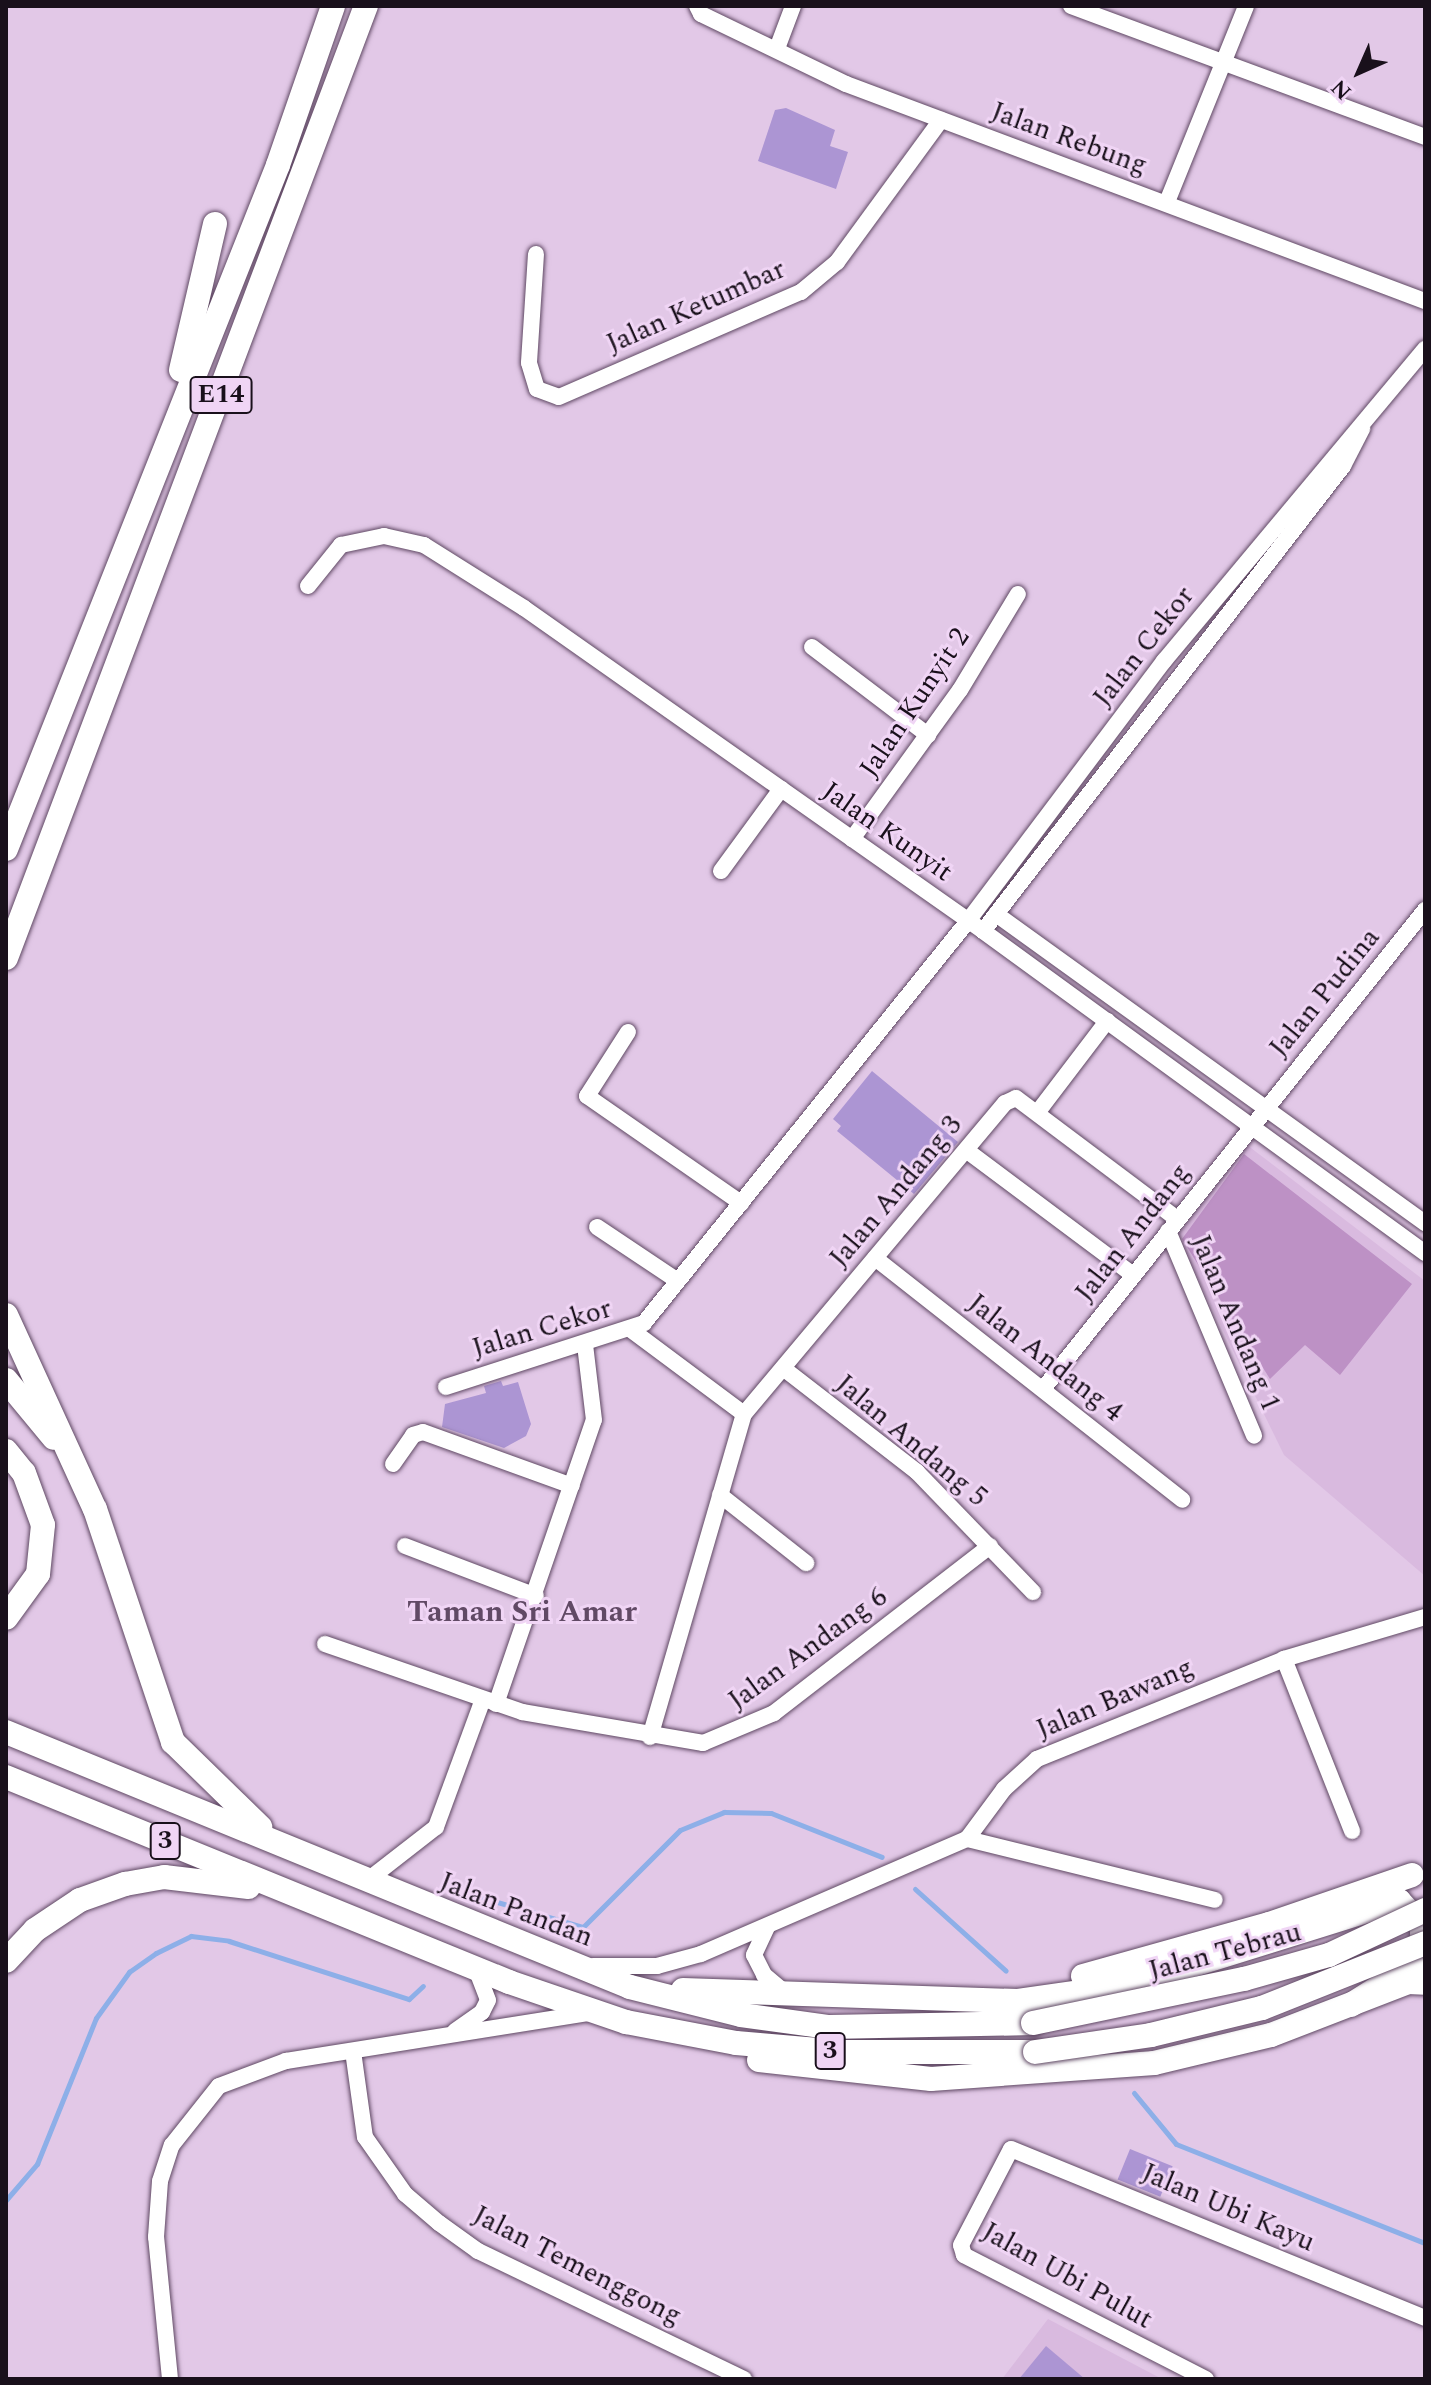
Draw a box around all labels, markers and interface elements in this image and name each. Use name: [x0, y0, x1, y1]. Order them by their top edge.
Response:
north arrow: [1319, 32, 1399, 112]
text: N: [1324, 71, 1360, 107]
street label: Jalan Rebung: [986, 95, 1152, 183]
street label: Jalan Ketumbar: [601, 253, 791, 361]
road number: E14: [189, 373, 253, 417]
street label: Jalan Cekor: [1086, 580, 1202, 714]
street label: Jalan Kunyit 2: [853, 622, 977, 784]
street label: Jalan Kunyit: [815, 775, 959, 889]
street label: Jalan Pudina: [1263, 922, 1387, 1064]
street label: Jalan Andang 3: [823, 1109, 969, 1275]
street label: Jalan Andang: [1068, 1157, 1198, 1309]
street label: Jalan Andang 1: [1183, 1230, 1287, 1416]
street label: Jalan Andang 4: [961, 1287, 1129, 1429]
street label: Jalan Cekor: [468, 1292, 616, 1366]
street label: Jalan Andang 5: [828, 1368, 994, 1514]
street label: Jalan Andang 6: [722, 1580, 894, 1718]
district label: Taman Sri Amar: [407, 1594, 637, 1630]
street label: Jalan Bawang: [1031, 1651, 1199, 1747]
road number: 3: [149, 1819, 181, 1863]
street label: Jalan Pandan: [434, 1865, 598, 1955]
street label: Jalan Tebrau: [1145, 1916, 1305, 1988]
road number: 3: [814, 2029, 846, 2073]
street label: Jalan Ubi Kayu: [1136, 2156, 1320, 2260]
street label: Jalan Temenggong: [467, 2199, 687, 2333]
street label: Jalan Ubi Pulut: [976, 2215, 1158, 2337]

